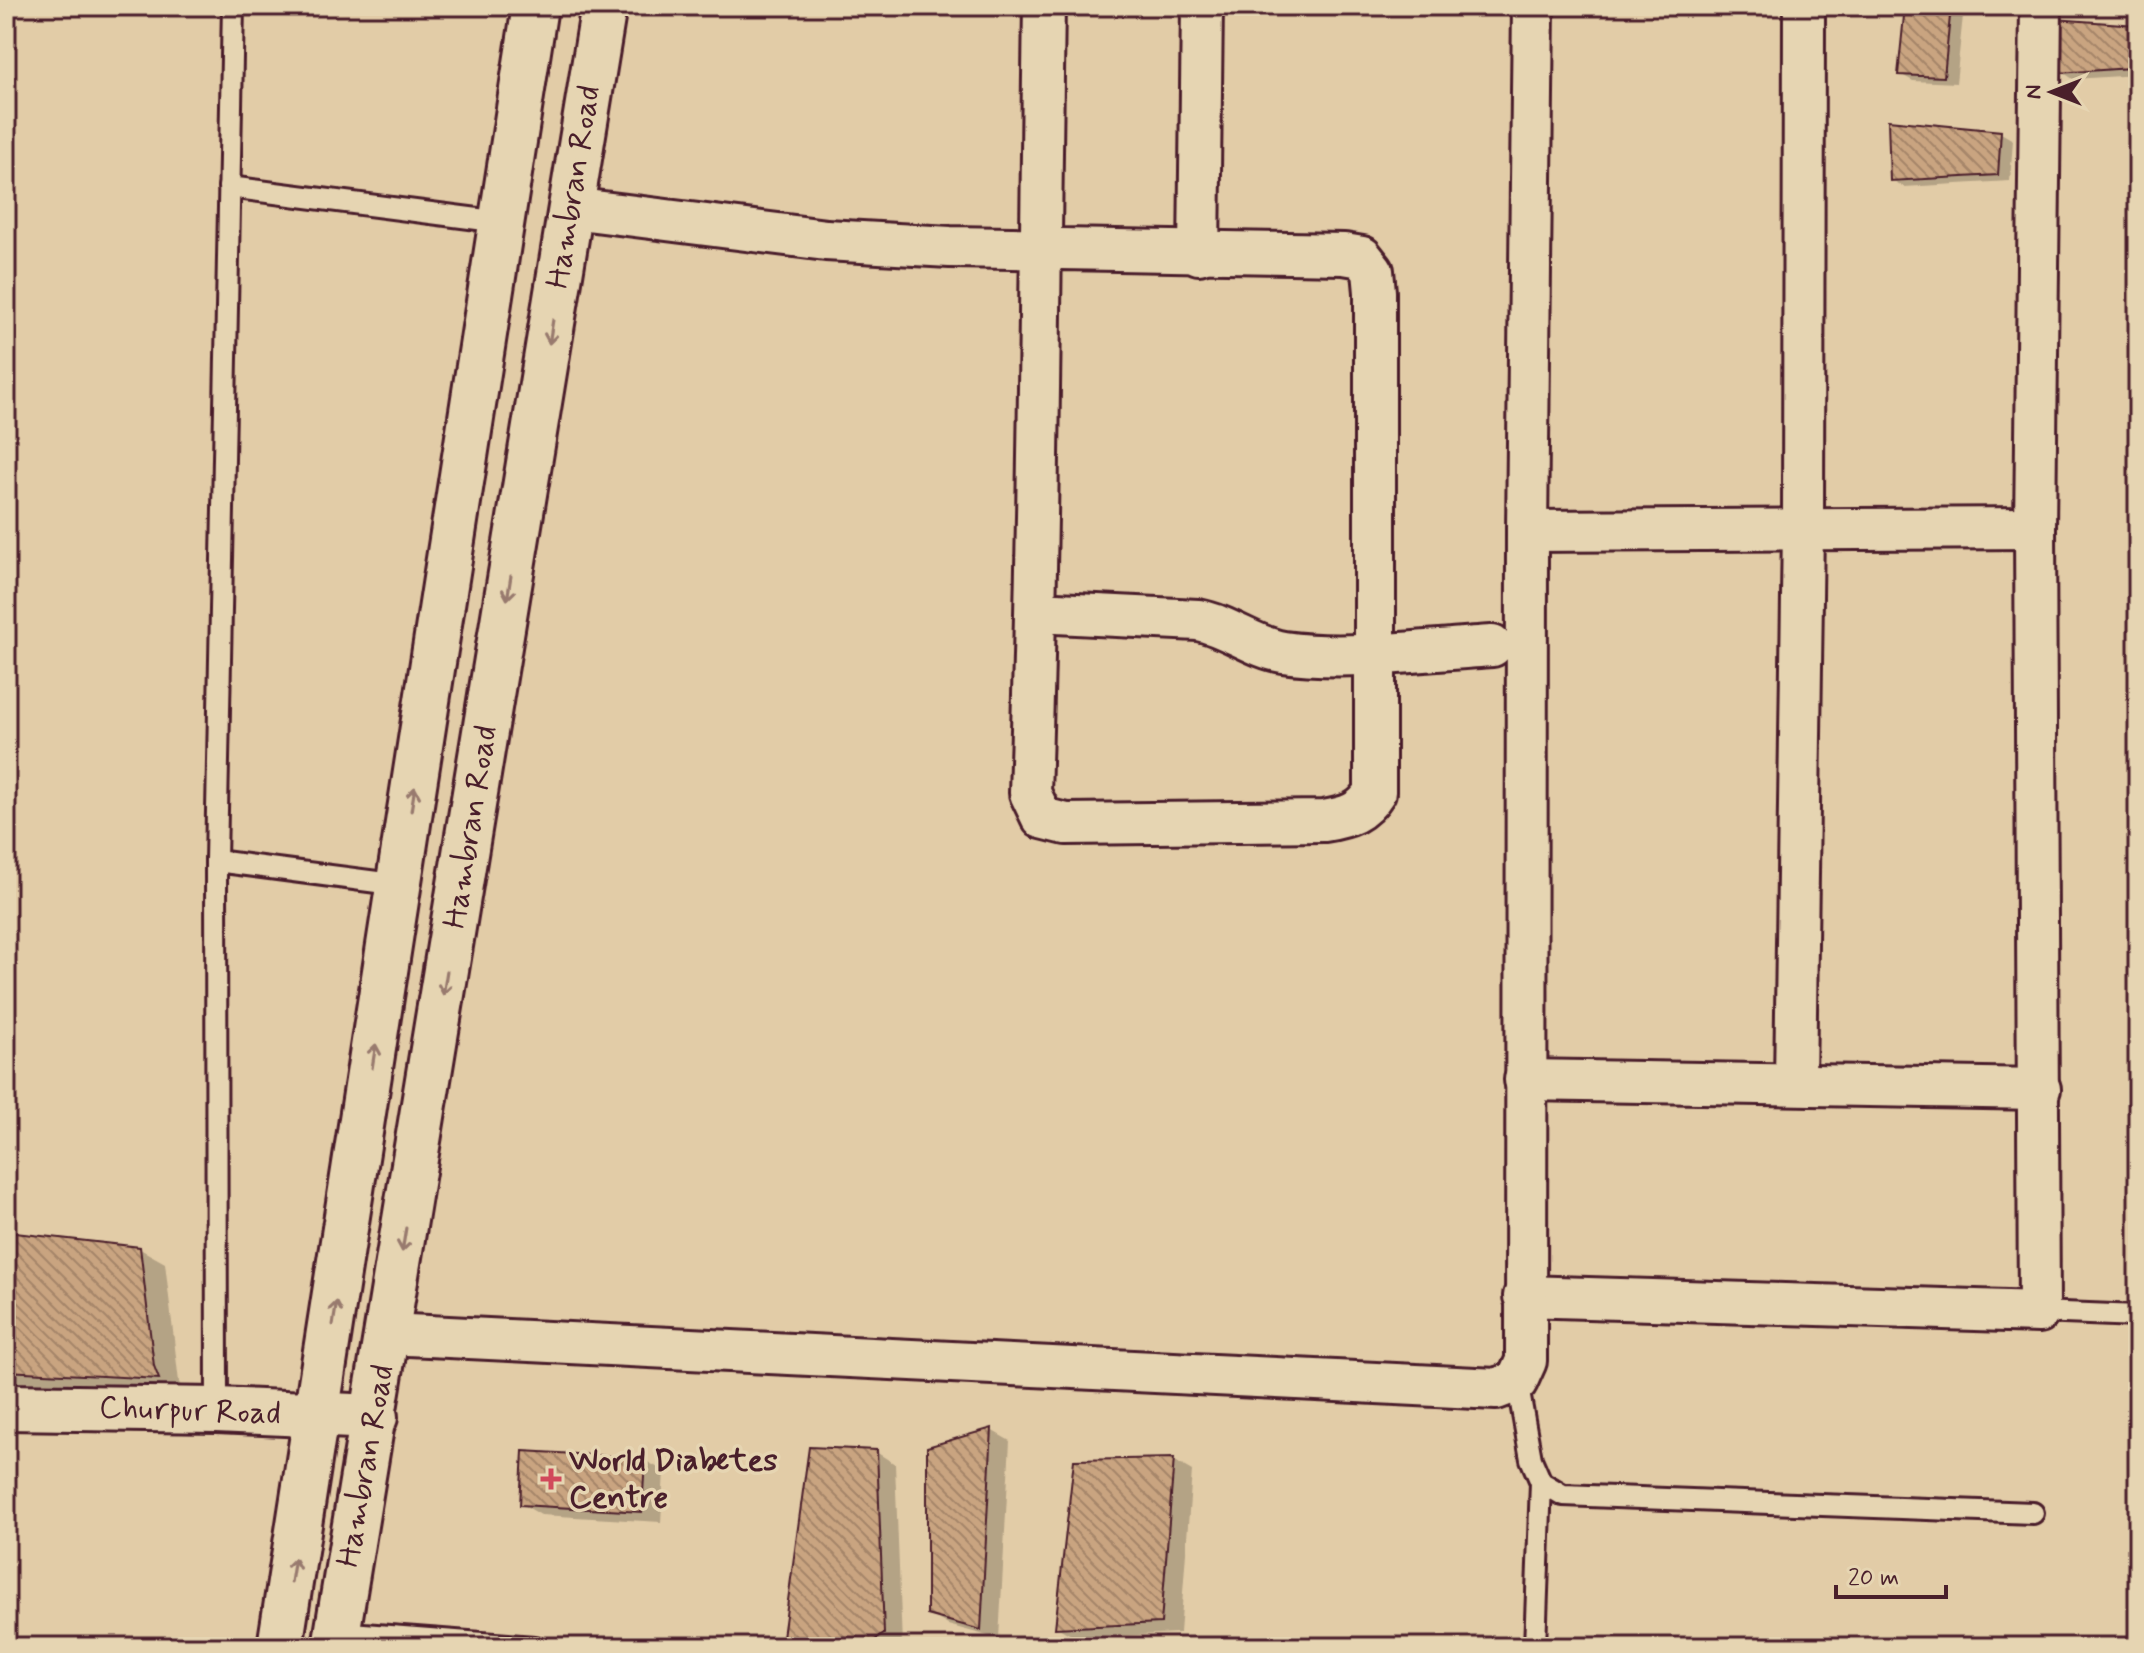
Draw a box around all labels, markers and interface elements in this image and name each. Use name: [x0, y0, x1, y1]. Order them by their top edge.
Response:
north arrow: [2012, 52, 2092, 132]
street label: Hambran Road: [537, 82, 611, 292]
text: N: [2020, 85, 2048, 99]
one-way arrow: [543, 319, 558, 344]
one-way arrow: [501, 575, 516, 601]
street label: Hambran Road: [434, 722, 508, 932]
one-way arrow: [406, 787, 421, 812]
one-way arrow: [437, 970, 452, 995]
one-way arrow: [367, 1044, 382, 1070]
one-way arrow: [395, 1227, 410, 1252]
one-way arrow: [328, 1301, 343, 1327]
street label: Hambran Road: [328, 1361, 404, 1571]
street label: Churpur Road: [98, 1387, 282, 1435]
place label: World Diabetes Centre: [569, 1440, 777, 1519]
marker: World Diabetes Centre: [540, 1468, 562, 1490]
scale bar: [1836, 1549, 1946, 1599]
one-way arrow: [287, 1558, 302, 1583]
text: 20 m: [1848, 1563, 1899, 1594]

